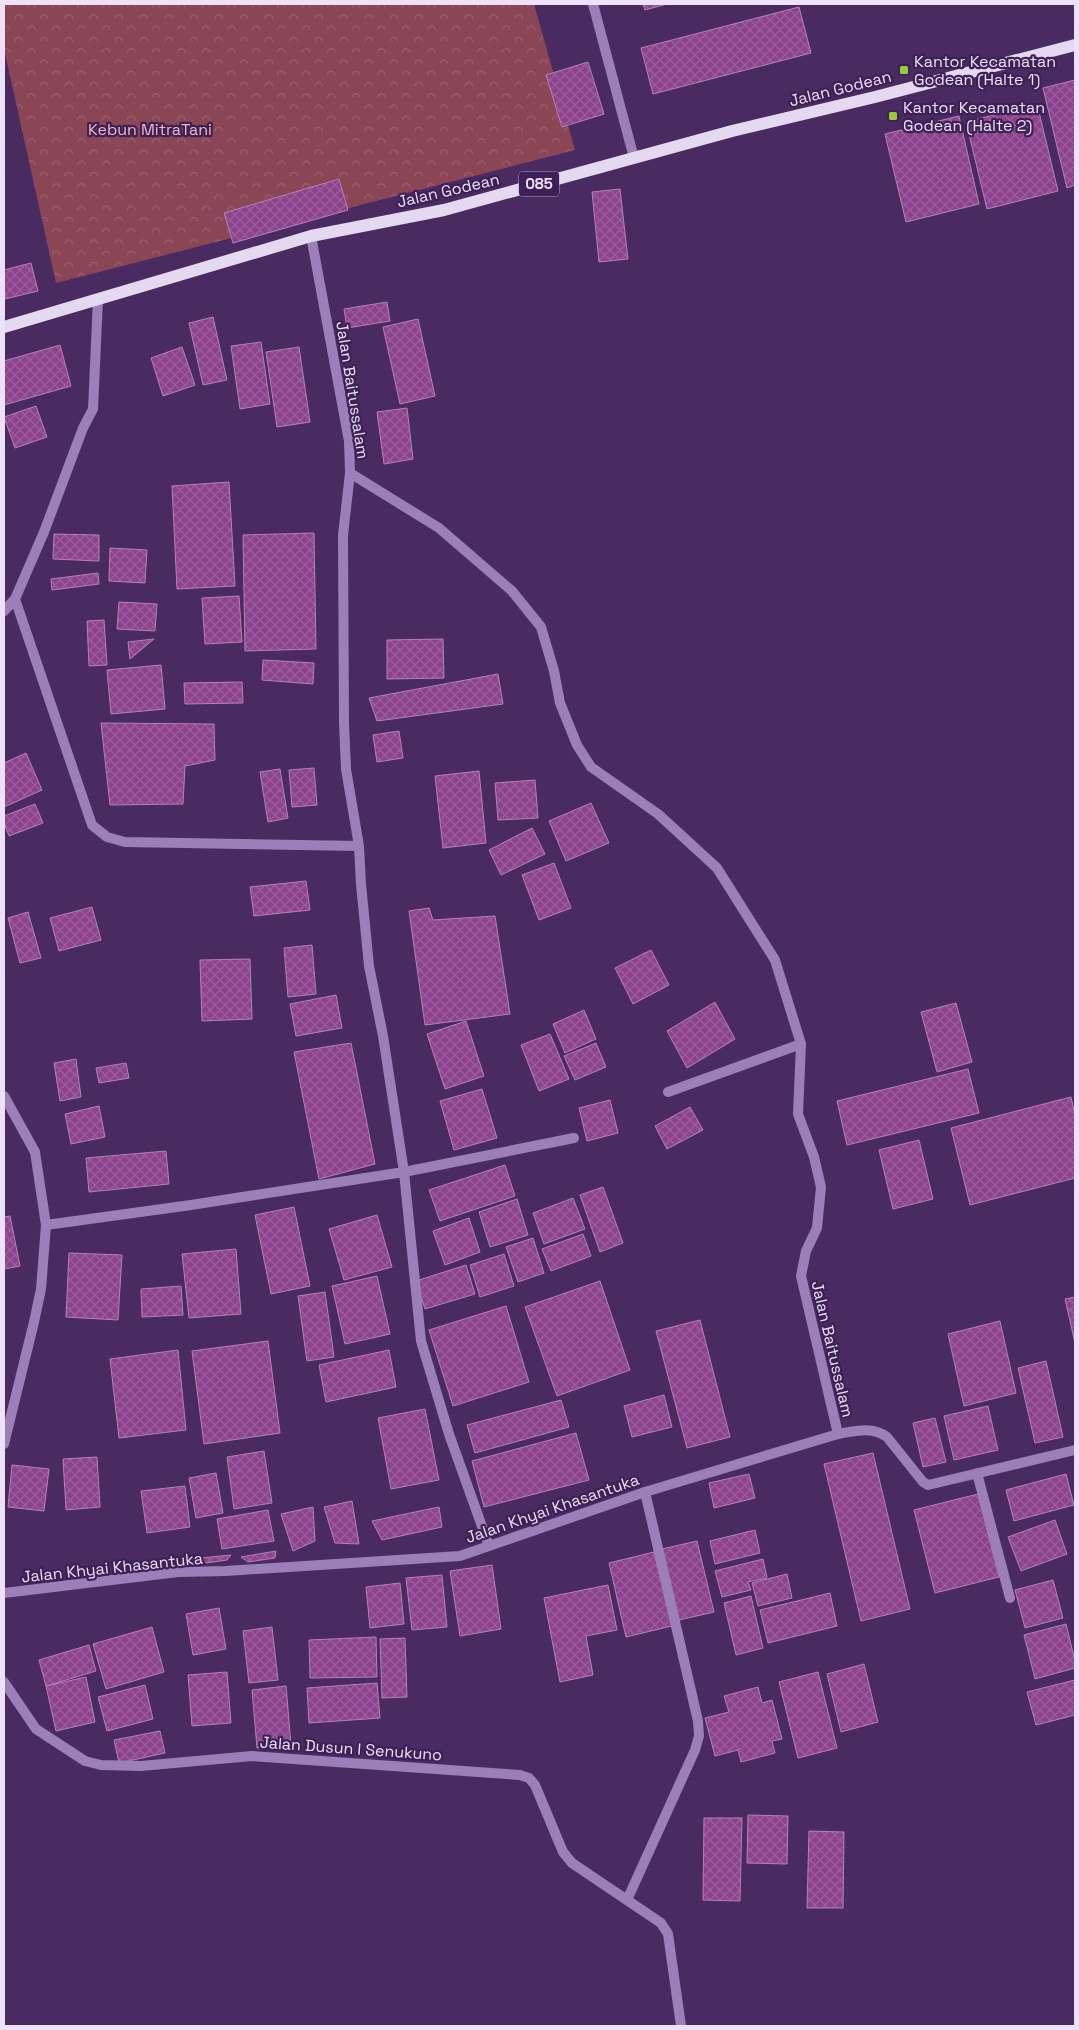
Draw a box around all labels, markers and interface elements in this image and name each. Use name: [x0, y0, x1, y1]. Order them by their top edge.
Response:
place label: Kantor Kecamatan Godean (Halte 1): [914, 51, 1056, 90]
marker: Kantor Kecamatan Godean (Halte 1): [898, 64, 910, 76]
street label: Jalan Godean: [787, 66, 893, 111]
place label: Kantor Kecamatan Godean (Halte 2): [903, 97, 1045, 136]
marker: Kantor Kecamatan Godean (Halte 2): [887, 110, 899, 122]
park label: Kebun MitraTani: [88, 119, 212, 140]
street label: Jalan Godean: [395, 168, 501, 212]
road number: 085: [519, 172, 559, 196]
street label: Jalan Baitussalam: [331, 320, 374, 460]
street label: Jalan Baitussalam: [807, 1279, 858, 1419]
street label: Jalan Khyai Khasantuka: [462, 1469, 642, 1548]
street label: Jalan Khyai Khasantuka: [20, 1548, 204, 1587]
street label: Jalan Dusun I Senukuno: [259, 1732, 443, 1765]

